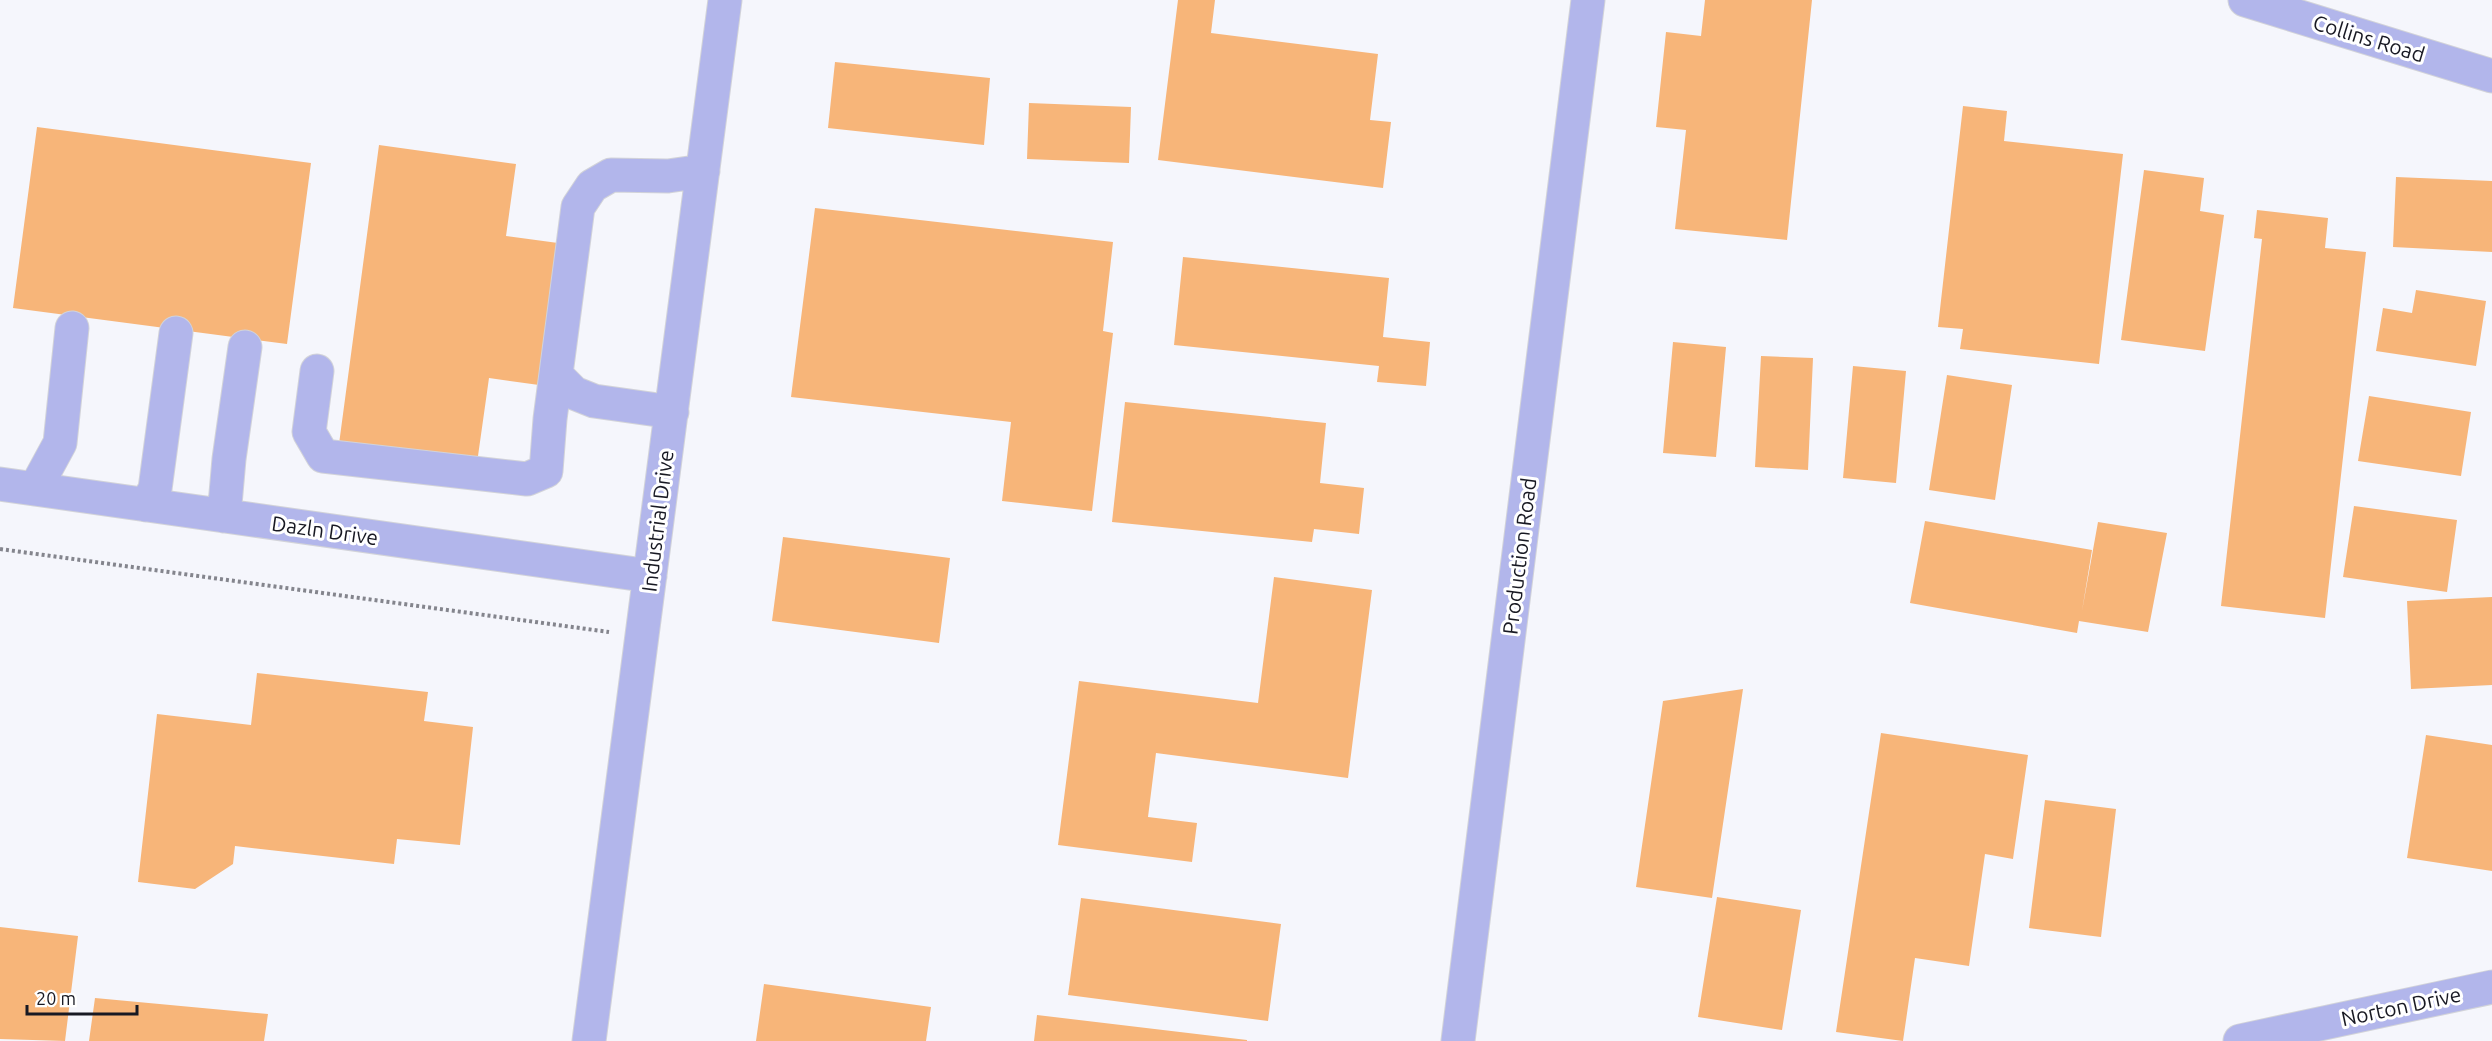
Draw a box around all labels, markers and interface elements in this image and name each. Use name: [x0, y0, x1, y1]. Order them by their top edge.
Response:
street label: Collins Road: [2310, 10, 2428, 66]
street label: Industrial Drive: [636, 449, 678, 593]
street label: Production Road: [1497, 476, 1541, 636]
street label: Dazln Drive: [270, 511, 380, 549]
scale bar: [27, 978, 136, 1016]
street label: Norton Drive: [2339, 982, 2463, 1030]
text: 20 m: [36, 988, 76, 1008]

